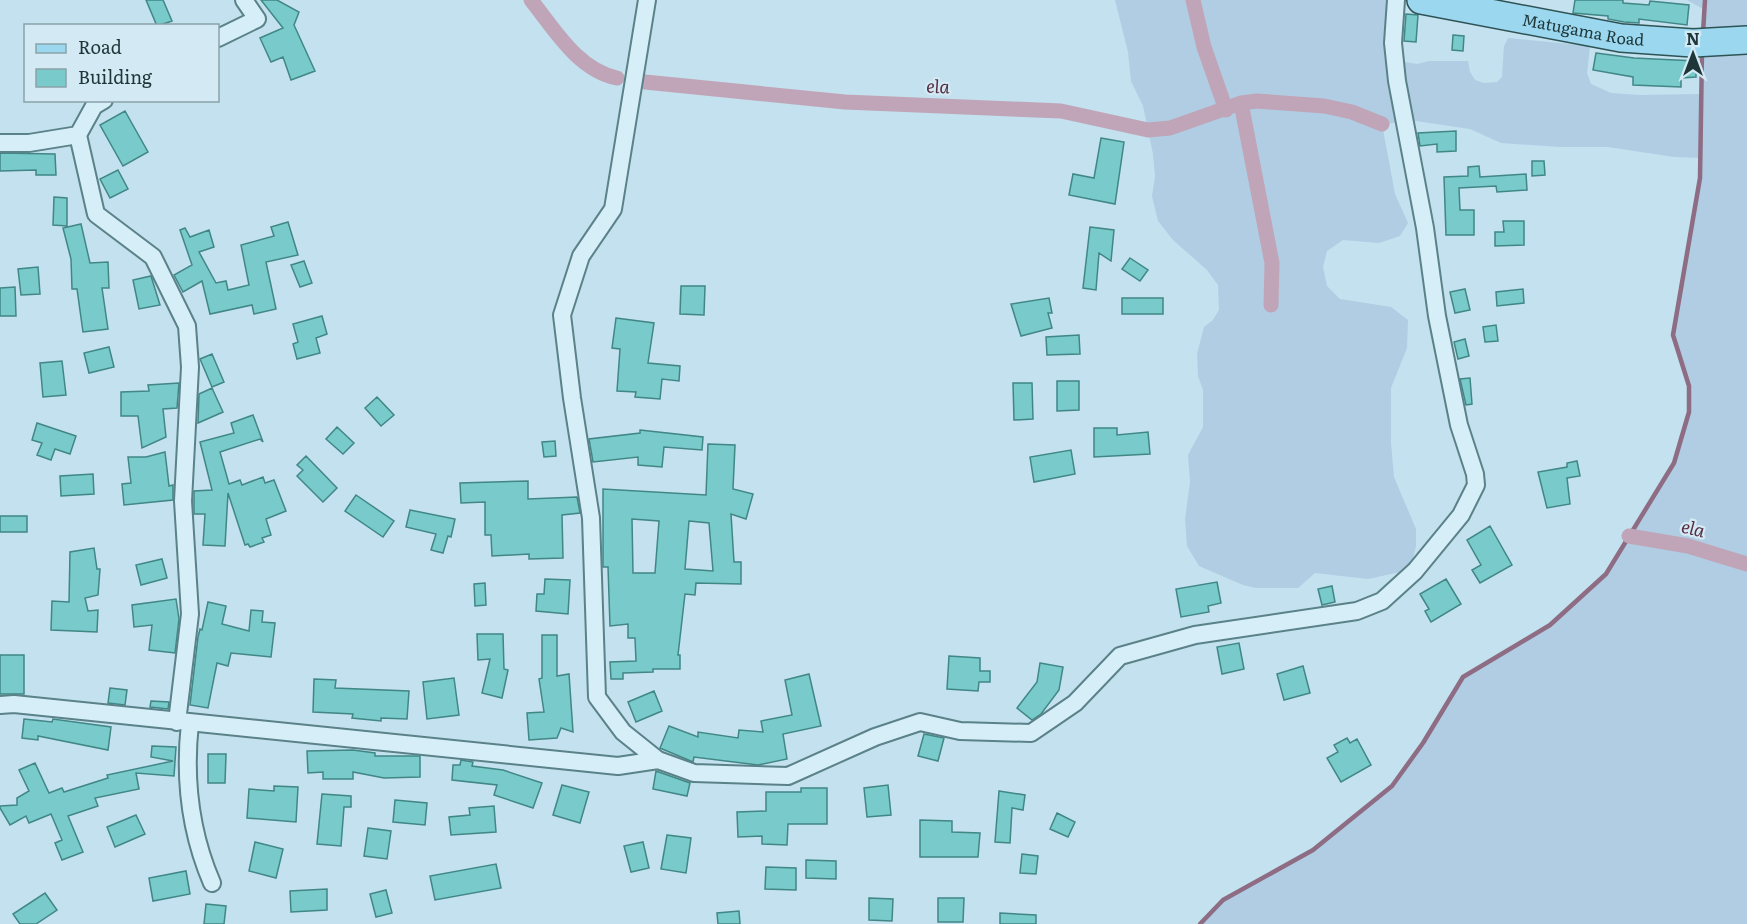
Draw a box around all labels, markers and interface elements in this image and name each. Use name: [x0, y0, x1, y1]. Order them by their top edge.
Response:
street label: Matugama Road: [1520, 6, 1645, 51]
legend: [24, 24, 219, 102]
north arrow: [1663, 24, 1723, 84]
text: N: [1686, 26, 1700, 50]
text: Road: [78, 33, 122, 60]
text: Building: [78, 63, 153, 90]
water label: ela: [926, 72, 951, 99]
water label: ela: [1679, 512, 1709, 543]

